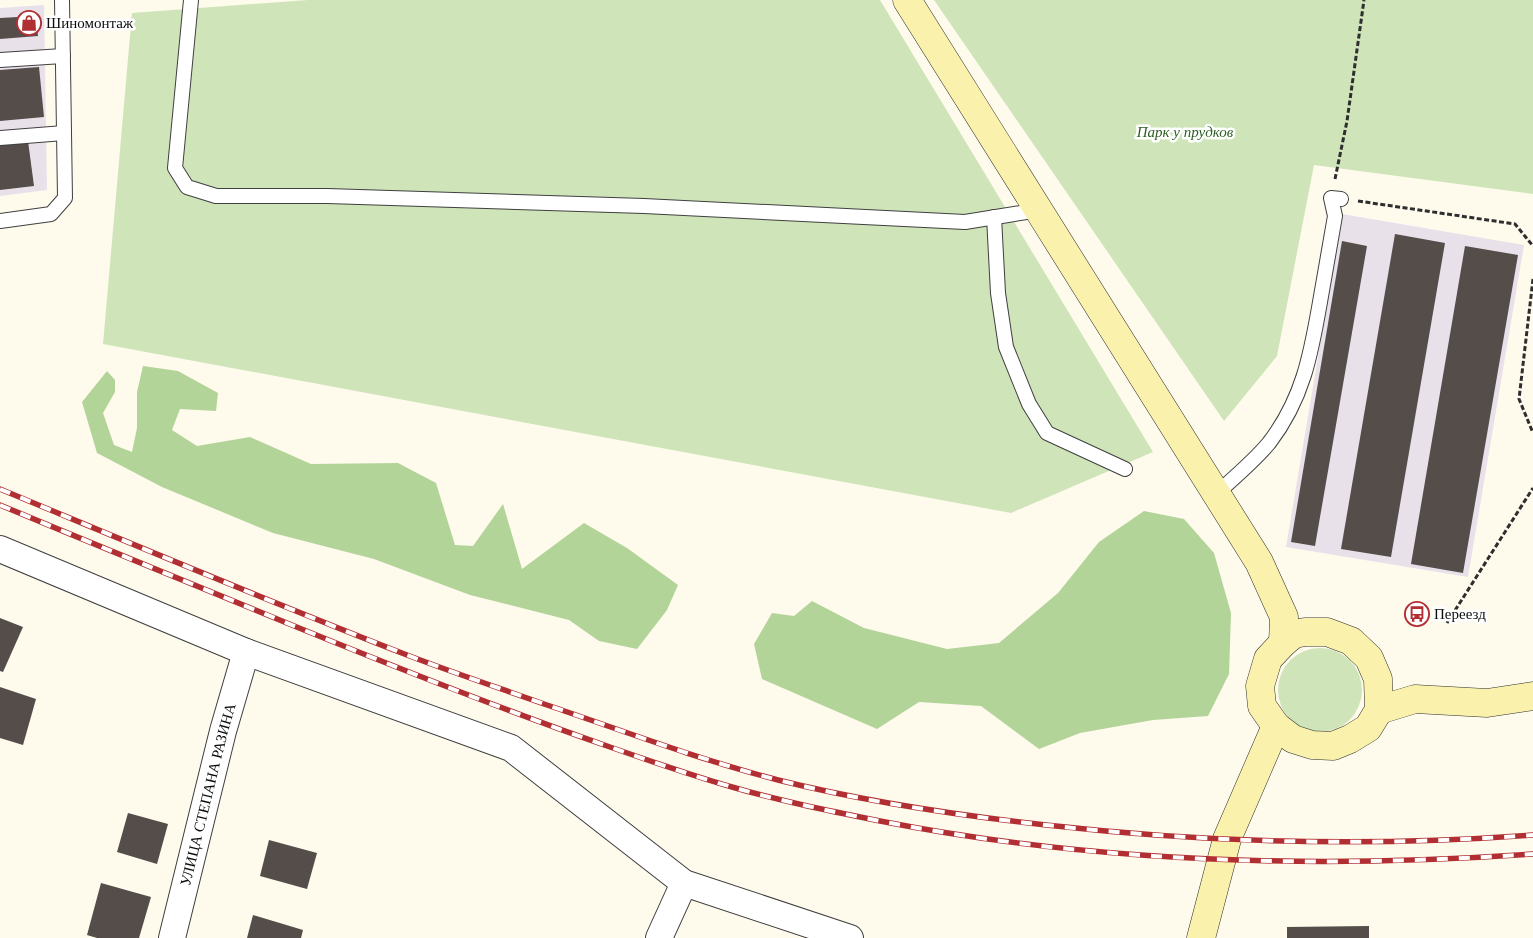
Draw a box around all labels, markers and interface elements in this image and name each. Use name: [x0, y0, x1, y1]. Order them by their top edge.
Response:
shop icon: Шиномонтаж: [16, 10, 42, 36]
place label: Шиномонтаж: [46, 15, 134, 31]
park label: Парк у прудков: [1136, 124, 1234, 140]
bus stop icon: Переезд: [1404, 601, 1430, 627]
place label: Переезд: [1434, 606, 1486, 622]
street label: УЛИЦА СТЕПАНА РАЗИНА: [177, 701, 239, 887]

